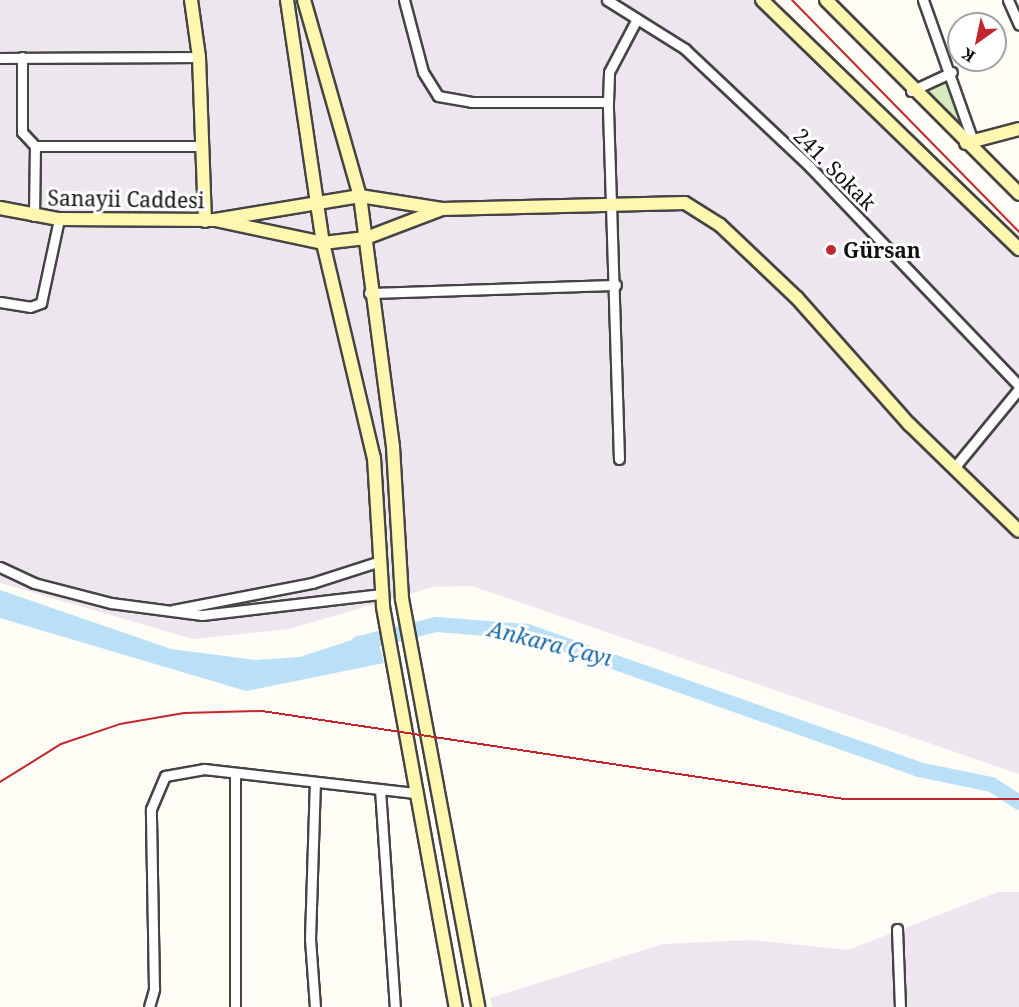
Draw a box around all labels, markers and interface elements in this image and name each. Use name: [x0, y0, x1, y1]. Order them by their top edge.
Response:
north arrow: [947, 12, 1007, 72]
text: K: [957, 43, 979, 68]
street label: 241. Sokak: [789, 123, 881, 215]
street label: Sanayii Caddesi: [47, 185, 205, 213]
place label: Gürsan: [843, 237, 921, 263]
marker: Gürsan: [824, 243, 838, 257]
water label: Ankara Çayı: [485, 615, 615, 671]

